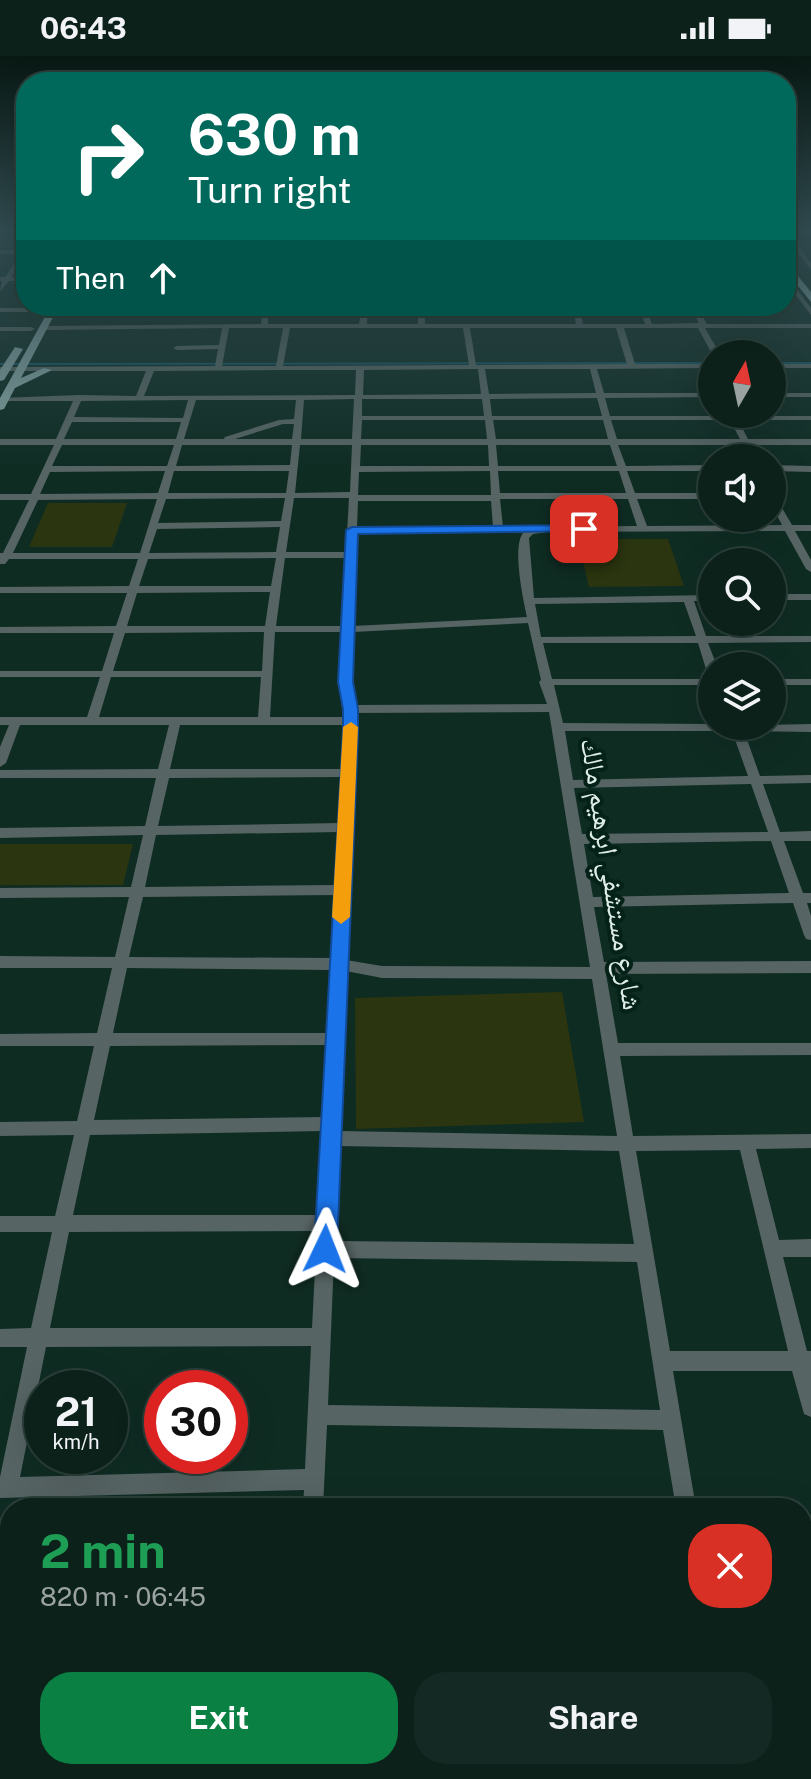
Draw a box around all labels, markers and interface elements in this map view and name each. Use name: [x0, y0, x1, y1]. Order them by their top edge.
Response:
text: 06:43: [40, 10, 127, 46]
text: 630 m: [188, 102, 361, 168]
icon: right: [56, 104, 160, 208]
text: Turn right: [188, 169, 351, 211]
icon: ahead: [141, 256, 185, 300]
text: Then: [56, 260, 125, 296]
north arrow: [698, 340, 786, 428]
map controls: [698, 340, 786, 740]
button: sound: [698, 444, 786, 532]
pin: [550, 495, 618, 563]
icon: arrive: [562, 507, 606, 551]
button: search: [698, 548, 786, 636]
button: layers: [698, 652, 786, 740]
street label: شارع مستشفي ابرهيم مالك: [568, 736, 650, 1013]
position arrow: [283, 1207, 367, 1291]
speed limit sign: 30: [144, 1370, 248, 1474]
text: 21: [55, 1388, 97, 1435]
text: km/h: [52, 1430, 100, 1454]
text: 2 min: [40, 1522, 166, 1579]
button: close: [688, 1524, 772, 1608]
text: 820 m · 06:45: [40, 1581, 206, 1612]
button: Exit: [40, 1672, 398, 1764]
button: Share: [414, 1672, 772, 1764]

